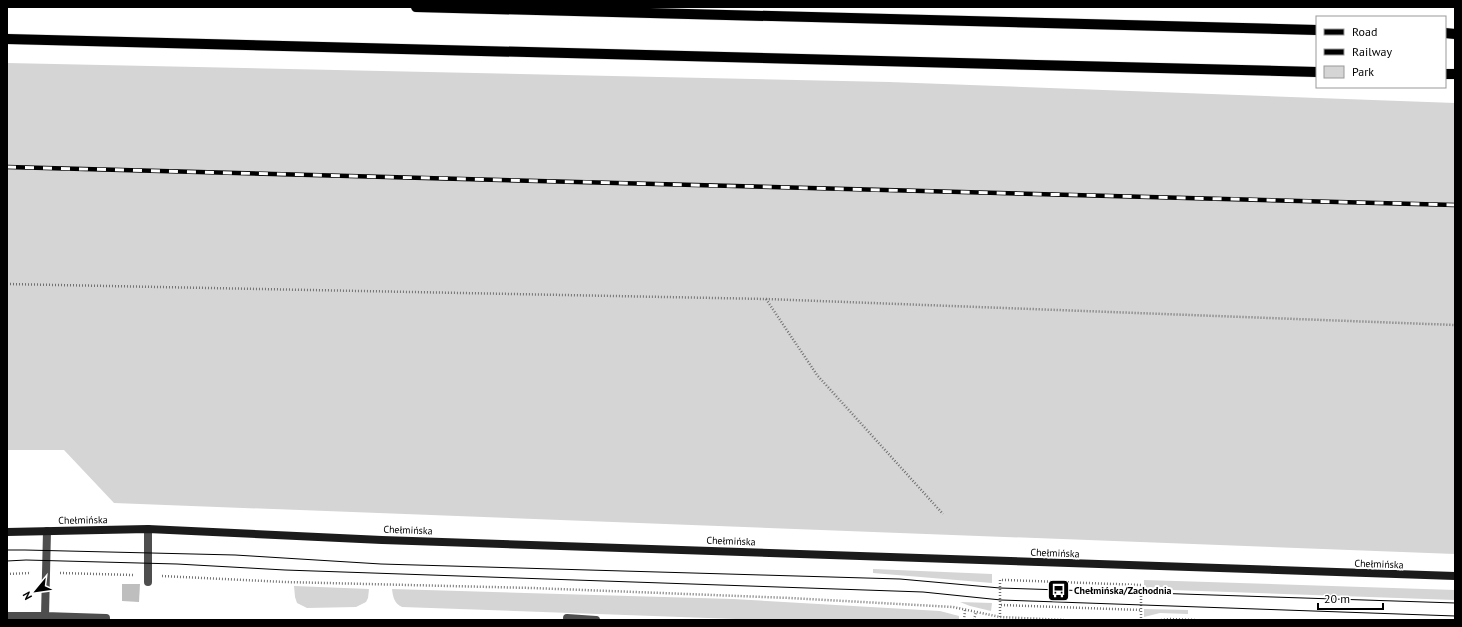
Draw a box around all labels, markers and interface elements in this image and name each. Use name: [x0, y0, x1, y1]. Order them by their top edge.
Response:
legend: [1316, 16, 1446, 88]
text: Road: [1352, 24, 1377, 39]
text: Railway: [1352, 44, 1392, 59]
text: Park: [1352, 64, 1374, 79]
street label: Chełmińska: [58, 513, 108, 527]
street label: Chełmińska: [383, 523, 433, 537]
street label: Chełmińska: [706, 534, 756, 548]
street label: Chełmińska: [1030, 546, 1080, 560]
street label: Chełmińska: [1354, 557, 1404, 571]
north arrow: [16, 571, 56, 611]
bus stop icon: Chełmińska/Zachodnia: [1045, 577, 1071, 603]
place label: Chełmińska/Zachodnia: [1074, 584, 1172, 597]
scale bar: [1318, 585, 1383, 611]
text: N: [19, 589, 35, 602]
text: 20 m: [1324, 591, 1350, 606]

